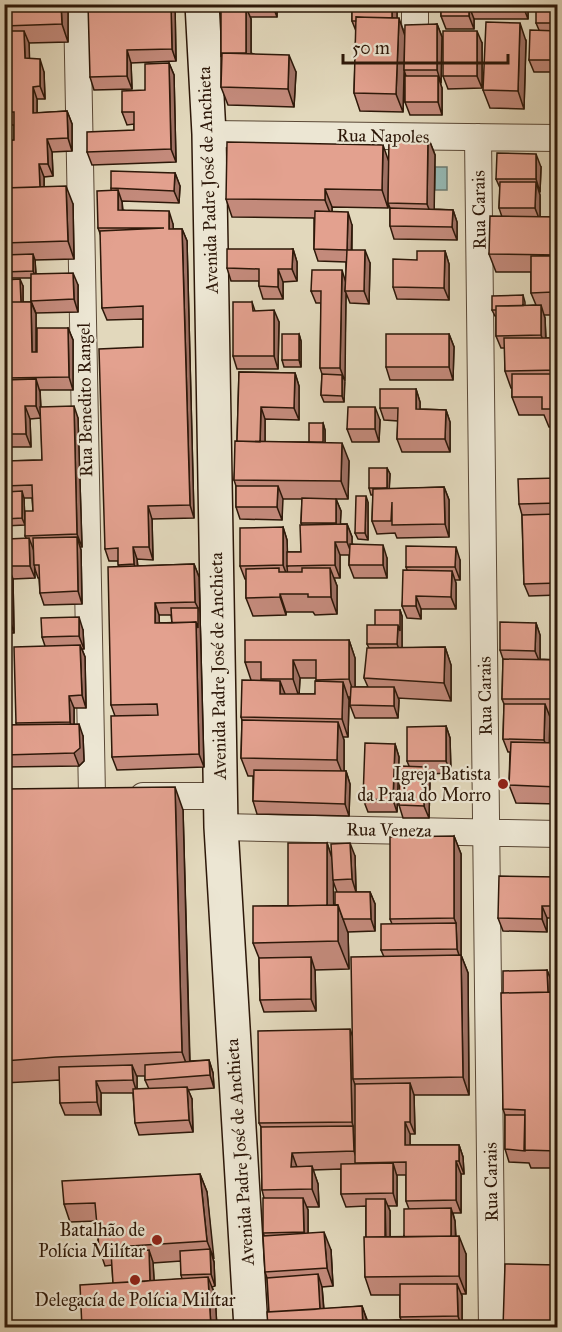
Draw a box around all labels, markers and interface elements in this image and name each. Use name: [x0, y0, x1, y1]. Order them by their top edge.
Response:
scale bar: [343, 27, 508, 65]
text: 50 m: [352, 37, 390, 59]
street label: Avenida Padre José de Anchieta: [193, 66, 224, 295]
street label: Rua Napoles: [336, 124, 430, 148]
street label: Rua Carais: [467, 170, 491, 250]
street label: Rua Benedito Rangel: [73, 323, 98, 477]
street label: Avenida Padre José de Anchieta: [205, 552, 232, 781]
street label: Rua Carais: [473, 656, 497, 736]
place label: Igreja Batista da Praia do Morro: [357, 763, 491, 806]
marker: Igreja Batista da Praia do Morro: [496, 777, 510, 791]
street label: Rua Veneza: [346, 818, 432, 842]
street label: Avenida Padre José de Anchieta: [221, 1037, 260, 1267]
street label: Rua Carais: [479, 1142, 503, 1222]
place label: Batalhão de Polícia Milítar: [38, 1219, 145, 1262]
marker: Batalhão de Polícia Milítar: [150, 1233, 164, 1247]
marker: Delegacía de Polícia Milítar: [128, 1273, 142, 1287]
place label: Delegacía de Polícia Milítar: [34, 1289, 236, 1312]

